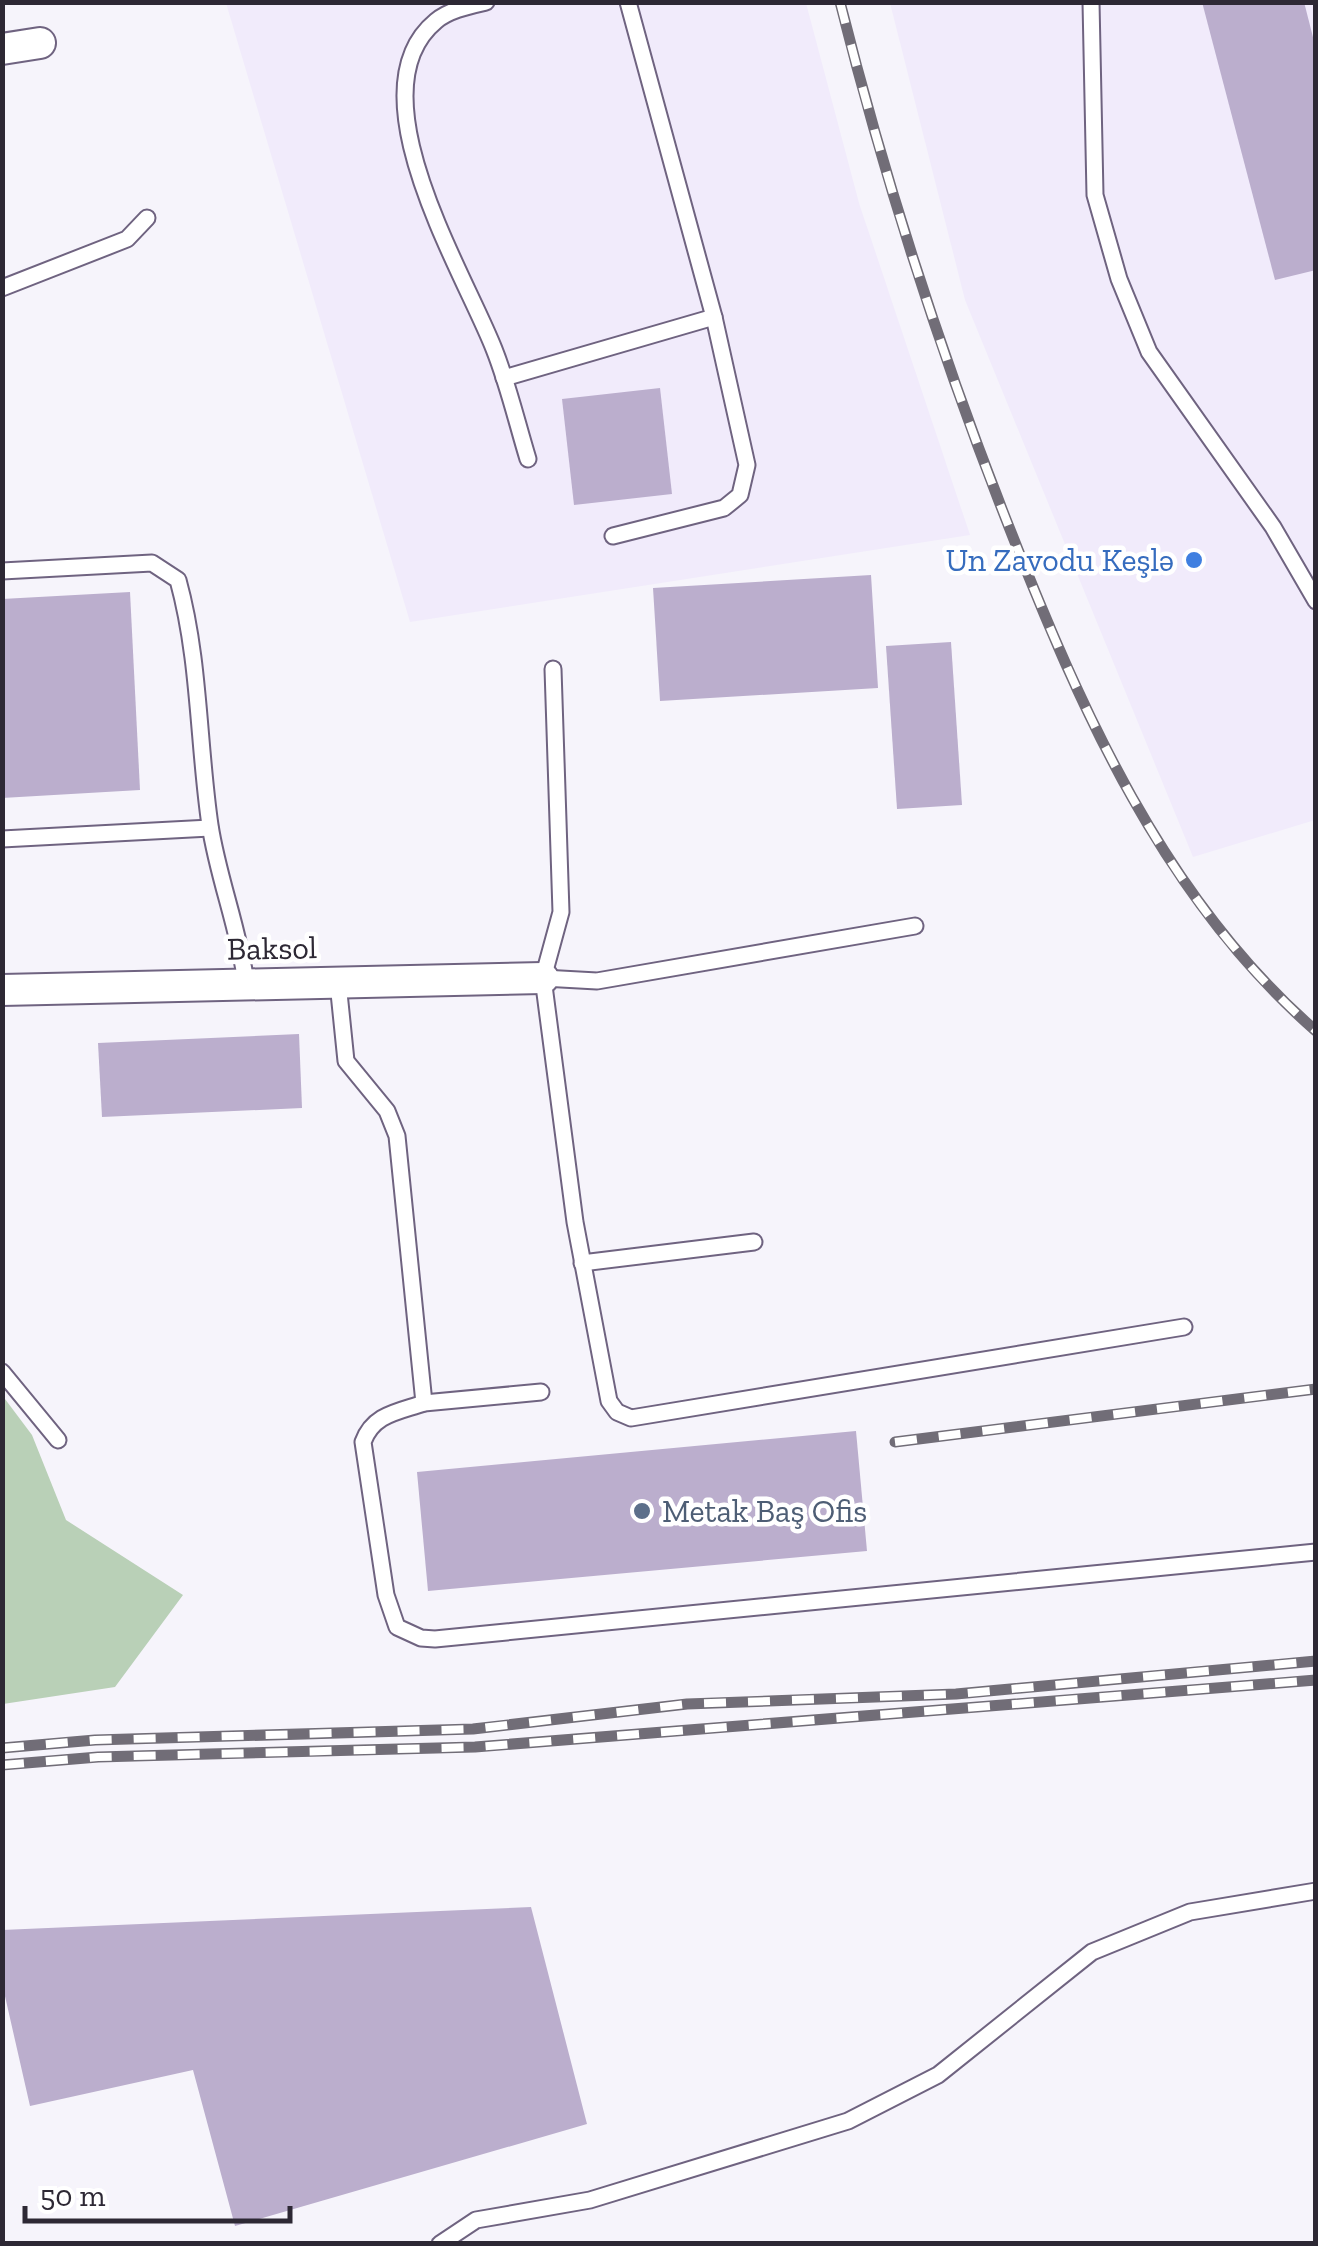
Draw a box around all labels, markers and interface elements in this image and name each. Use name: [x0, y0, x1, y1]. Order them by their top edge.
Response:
place label: Un Zavodu Keşlə: [945, 541, 1174, 579]
marker: Un Zavodu Keşlə: [1183, 549, 1205, 571]
street label: Baksol: [226, 928, 318, 968]
place label: Metak Baş Ofis: [662, 1492, 867, 1530]
marker: Metak Baş Ofis: [631, 1500, 653, 1522]
scale bar: [25, 2161, 290, 2223]
text: 50 m: [40, 2178, 105, 2214]

